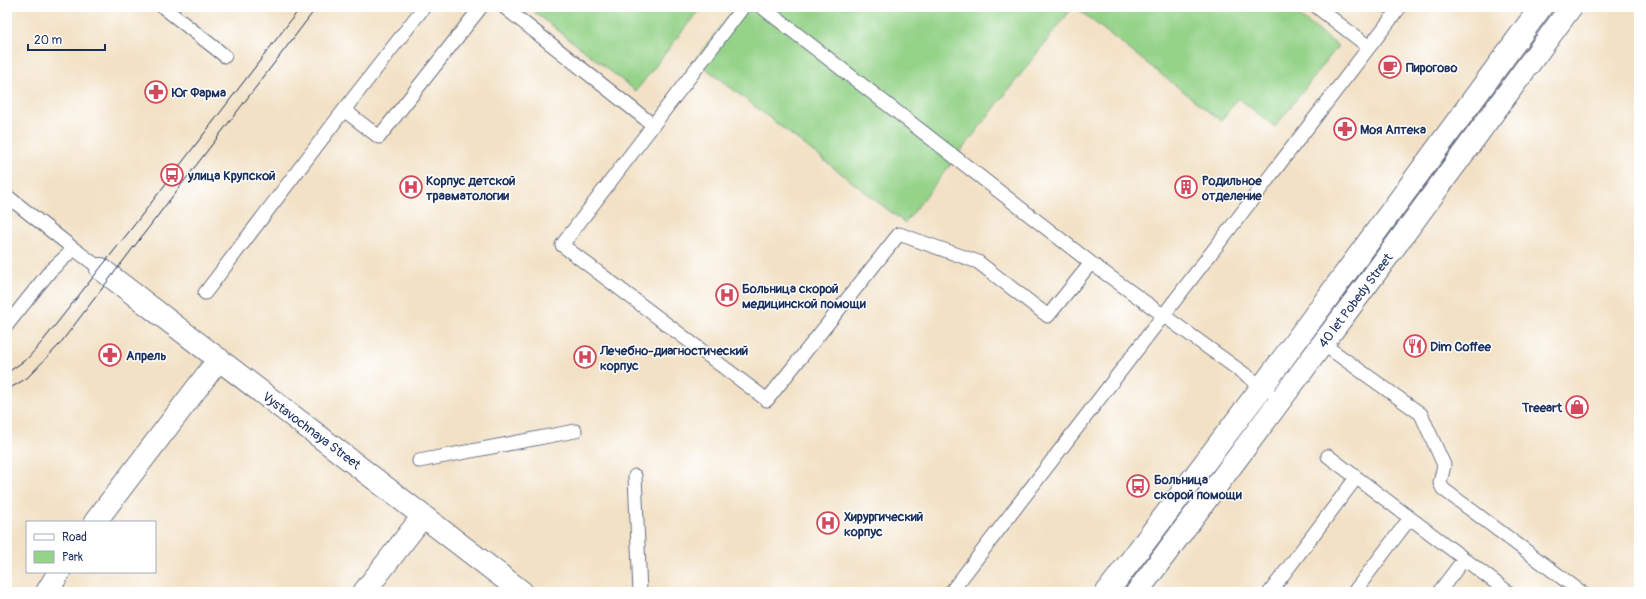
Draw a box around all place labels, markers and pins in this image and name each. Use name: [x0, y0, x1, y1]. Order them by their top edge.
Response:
cafe icon: Пирогово: [1377, 54, 1403, 80]
place label: Пирогово: [1406, 60, 1458, 76]
pharmacy icon: Юг Фарма: [143, 79, 169, 105]
place label: Юг Фарма: [171, 85, 226, 101]
pharmacy icon: Моя Аптека: [1332, 116, 1358, 142]
place label: Моя Аптека: [1360, 122, 1426, 138]
bus stop icon: улица Крупской: [159, 162, 185, 188]
place label: улица Крупской: [187, 168, 276, 184]
place label: Корпус детской травматологии: [426, 173, 515, 204]
place label: Родильное отделение: [1201, 173, 1262, 204]
hospital icon: Корпус детской травматологии: [398, 174, 424, 200]
building icon: Родильное отделение: [1173, 174, 1199, 200]
place label: Больница скорой медицинской помощи: [742, 281, 866, 312]
hospital icon: Больница скорой медицинской помощи: [714, 282, 740, 308]
restaurant icon: Dim Coffee: [1402, 333, 1428, 359]
place label: Dim Coffee: [1430, 339, 1491, 355]
pharmacy icon: Апрель: [97, 342, 123, 368]
place label: Лечебно-диагностический корпус: [599, 343, 748, 374]
hospital icon: Лечебно-диагностический корпус: [572, 344, 598, 370]
place label: Апрель: [126, 348, 166, 364]
shop icon: Treeart: [1564, 394, 1590, 420]
place label: Treeart: [1521, 400, 1563, 416]
place label: Больница скорой помощи: [1153, 472, 1242, 503]
bus stop icon: Больница скорой помощи: [1125, 473, 1151, 499]
place label: Хирургический корпус: [844, 509, 923, 540]
hospital icon: Хирургический корпус: [815, 510, 841, 536]

